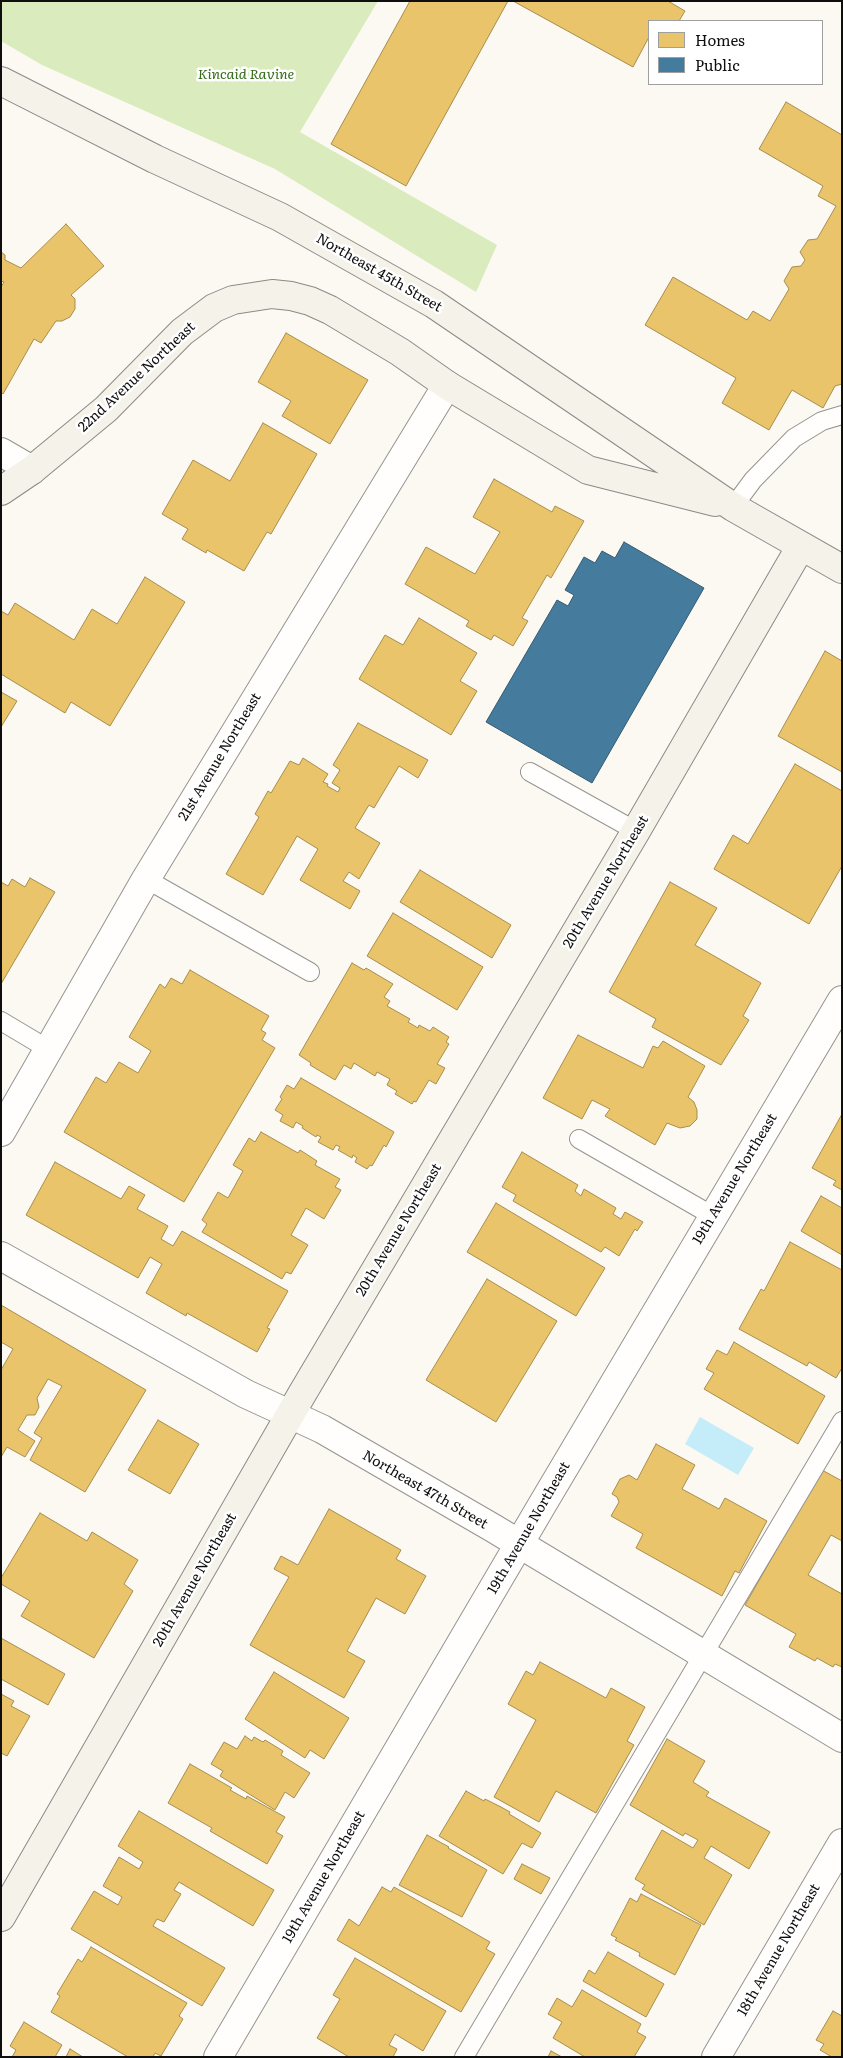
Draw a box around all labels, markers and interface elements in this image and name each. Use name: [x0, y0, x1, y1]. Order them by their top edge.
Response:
legend: [648, 20, 823, 85]
text: Homes: [695, 28, 745, 51]
text: Public: [695, 53, 740, 76]
park label: Kincaid Ravine: [198, 67, 294, 83]
street label: Northeast 45th Street: [313, 230, 445, 316]
street label: 22nd Avenue Northeast: [75, 318, 199, 436]
street label: 21st Avenue Northeast: [175, 690, 265, 824]
street label: 20th Avenue Northeast: [560, 813, 652, 951]
street label: 19th Avenue Northeast: [689, 1111, 781, 1247]
street label: 20th Avenue Northeast: [353, 1161, 445, 1299]
street label: Northeast 47th Street: [359, 1447, 491, 1533]
street label: 19th Avenue Northeast: [484, 1459, 574, 1597]
street label: 20th Avenue Northeast: [150, 1510, 240, 1650]
street label: 19th Avenue Northeast: [279, 1808, 369, 1946]
street label: 18th Avenue Northeast: [734, 1881, 824, 2019]

